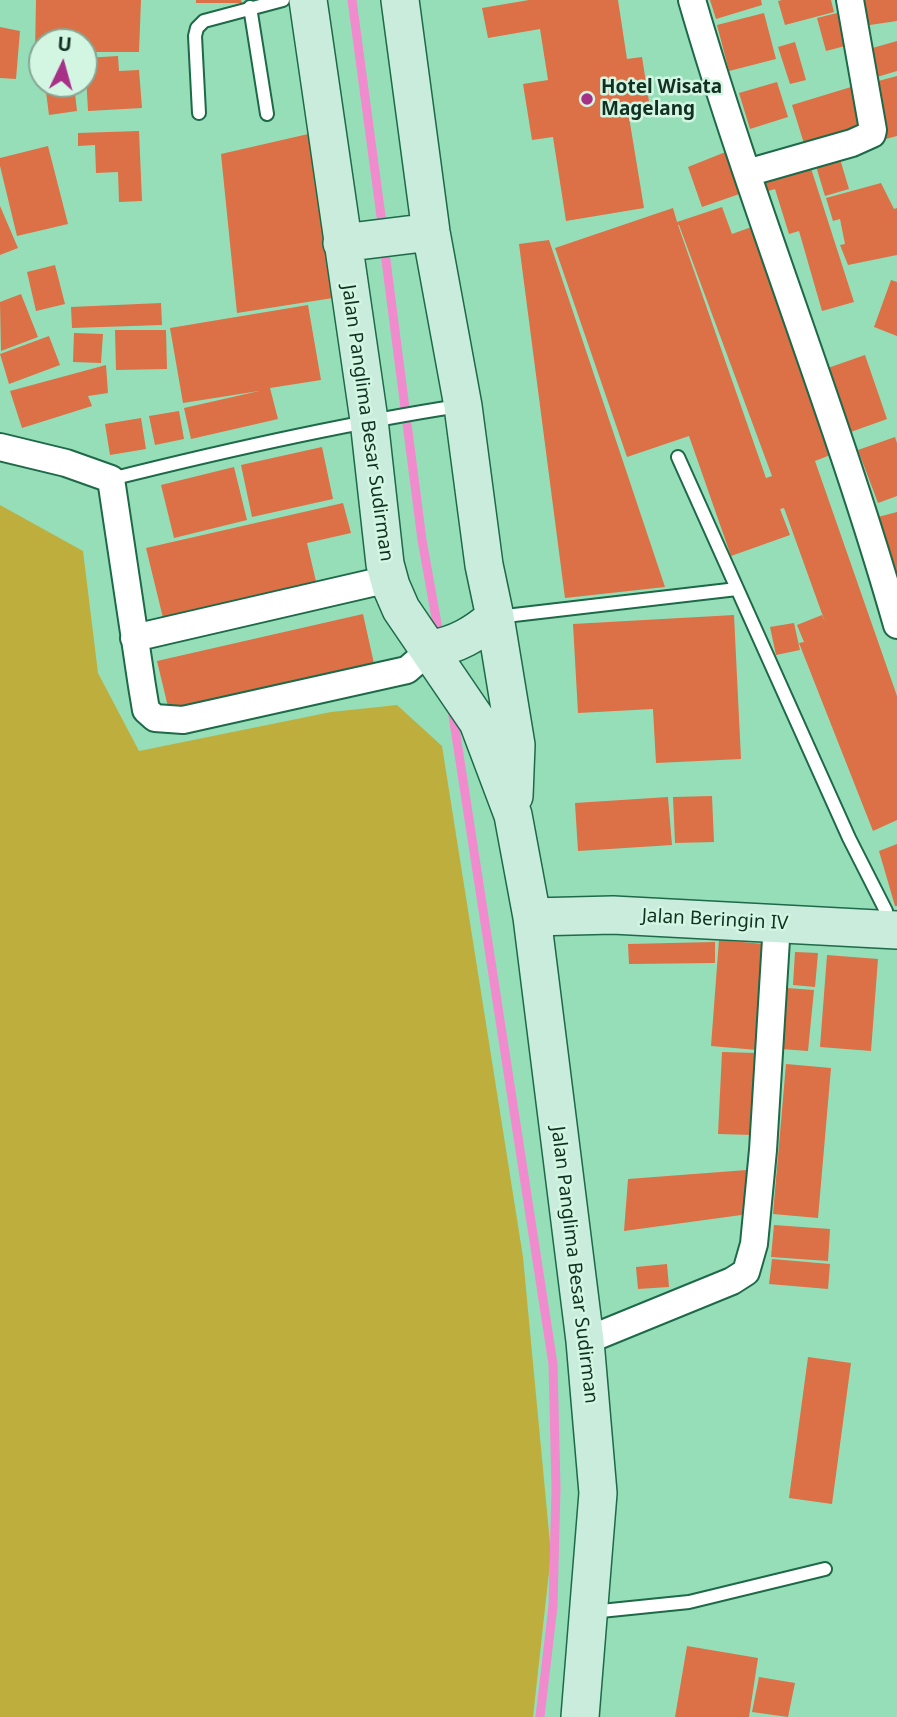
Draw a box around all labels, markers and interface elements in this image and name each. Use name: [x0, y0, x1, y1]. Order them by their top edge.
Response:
north arrow: [28, 28, 98, 98]
text: U: [56, 30, 73, 58]
place label: Hotel Wisata Magelang: [601, 77, 722, 121]
marker: Hotel Wisata Magelang: [579, 91, 595, 107]
street label: Jalan Panglima Besar Sudirman: [336, 283, 398, 563]
street label: Jalan Beringin IV: [641, 905, 789, 935]
street label: Jalan Panglima Besar Sudirman: [546, 1125, 602, 1405]

